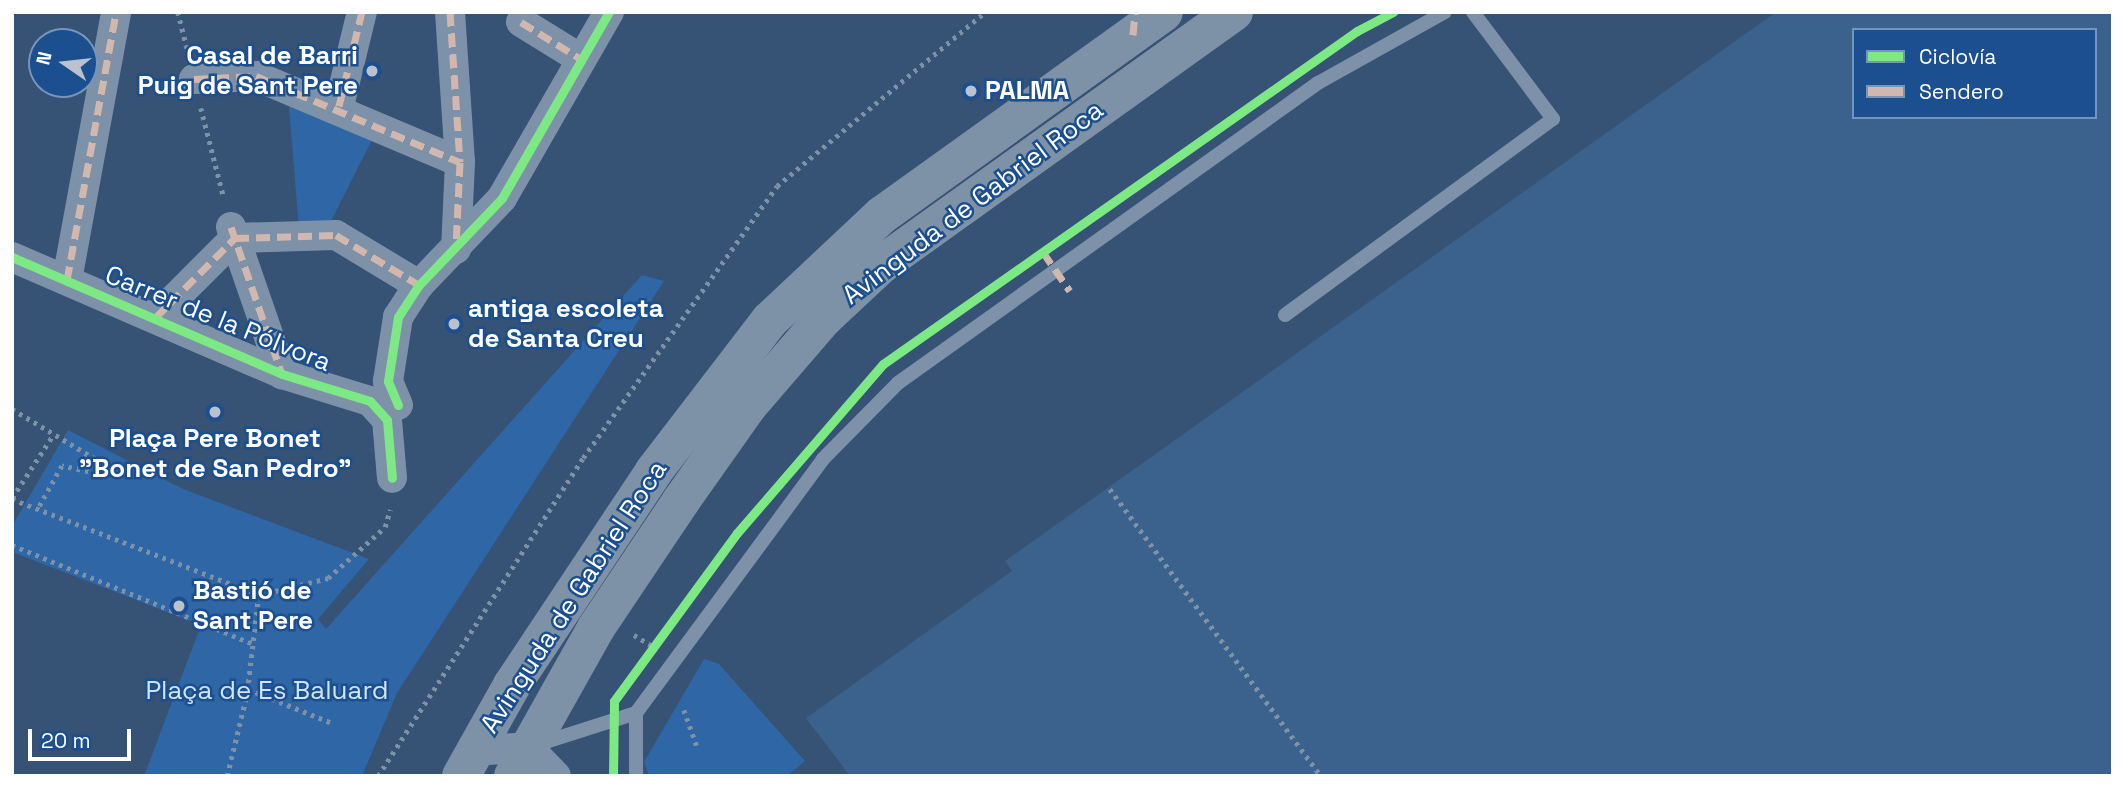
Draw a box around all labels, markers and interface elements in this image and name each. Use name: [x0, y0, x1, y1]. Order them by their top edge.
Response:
north arrow: [28, 28, 98, 98]
legend: [1852, 28, 2097, 119]
place label: Casal de Barri Puig de Sant Pere: [138, 40, 358, 102]
text: Ciclovía: [1919, 43, 1996, 70]
text: N: [30, 49, 58, 67]
marker: Casal de Barri Puig de Sant Pere: [364, 63, 380, 79]
place label: PALMA: [985, 75, 1069, 107]
text: Sendero: [1919, 78, 2004, 105]
marker: PALMA: [963, 83, 979, 99]
street label: Avinguda de Gabriel Roca: [836, 95, 1110, 311]
street label: Carrer de la Pólvora: [100, 259, 336, 379]
place label: antiga escoleta de Santa Creu: [468, 293, 664, 354]
marker: antiga escoleta de Santa Creu: [446, 316, 462, 332]
marker: Plaça Pere Bonet "Bonet de San Pedro": [207, 404, 223, 420]
place label: Plaça Pere Bonet "Bonet de San Pedro": [79, 423, 351, 485]
street label: Avinguda de Gabriel Roca: [474, 455, 674, 739]
place label: Bastió de Sant Pere: [193, 575, 313, 636]
marker: Bastió de Sant Pere: [171, 598, 187, 614]
park label: Plaça de Es Baluard: [145, 675, 389, 707]
scale bar: [32, 714, 135, 758]
text: 20 m: [41, 727, 91, 754]

